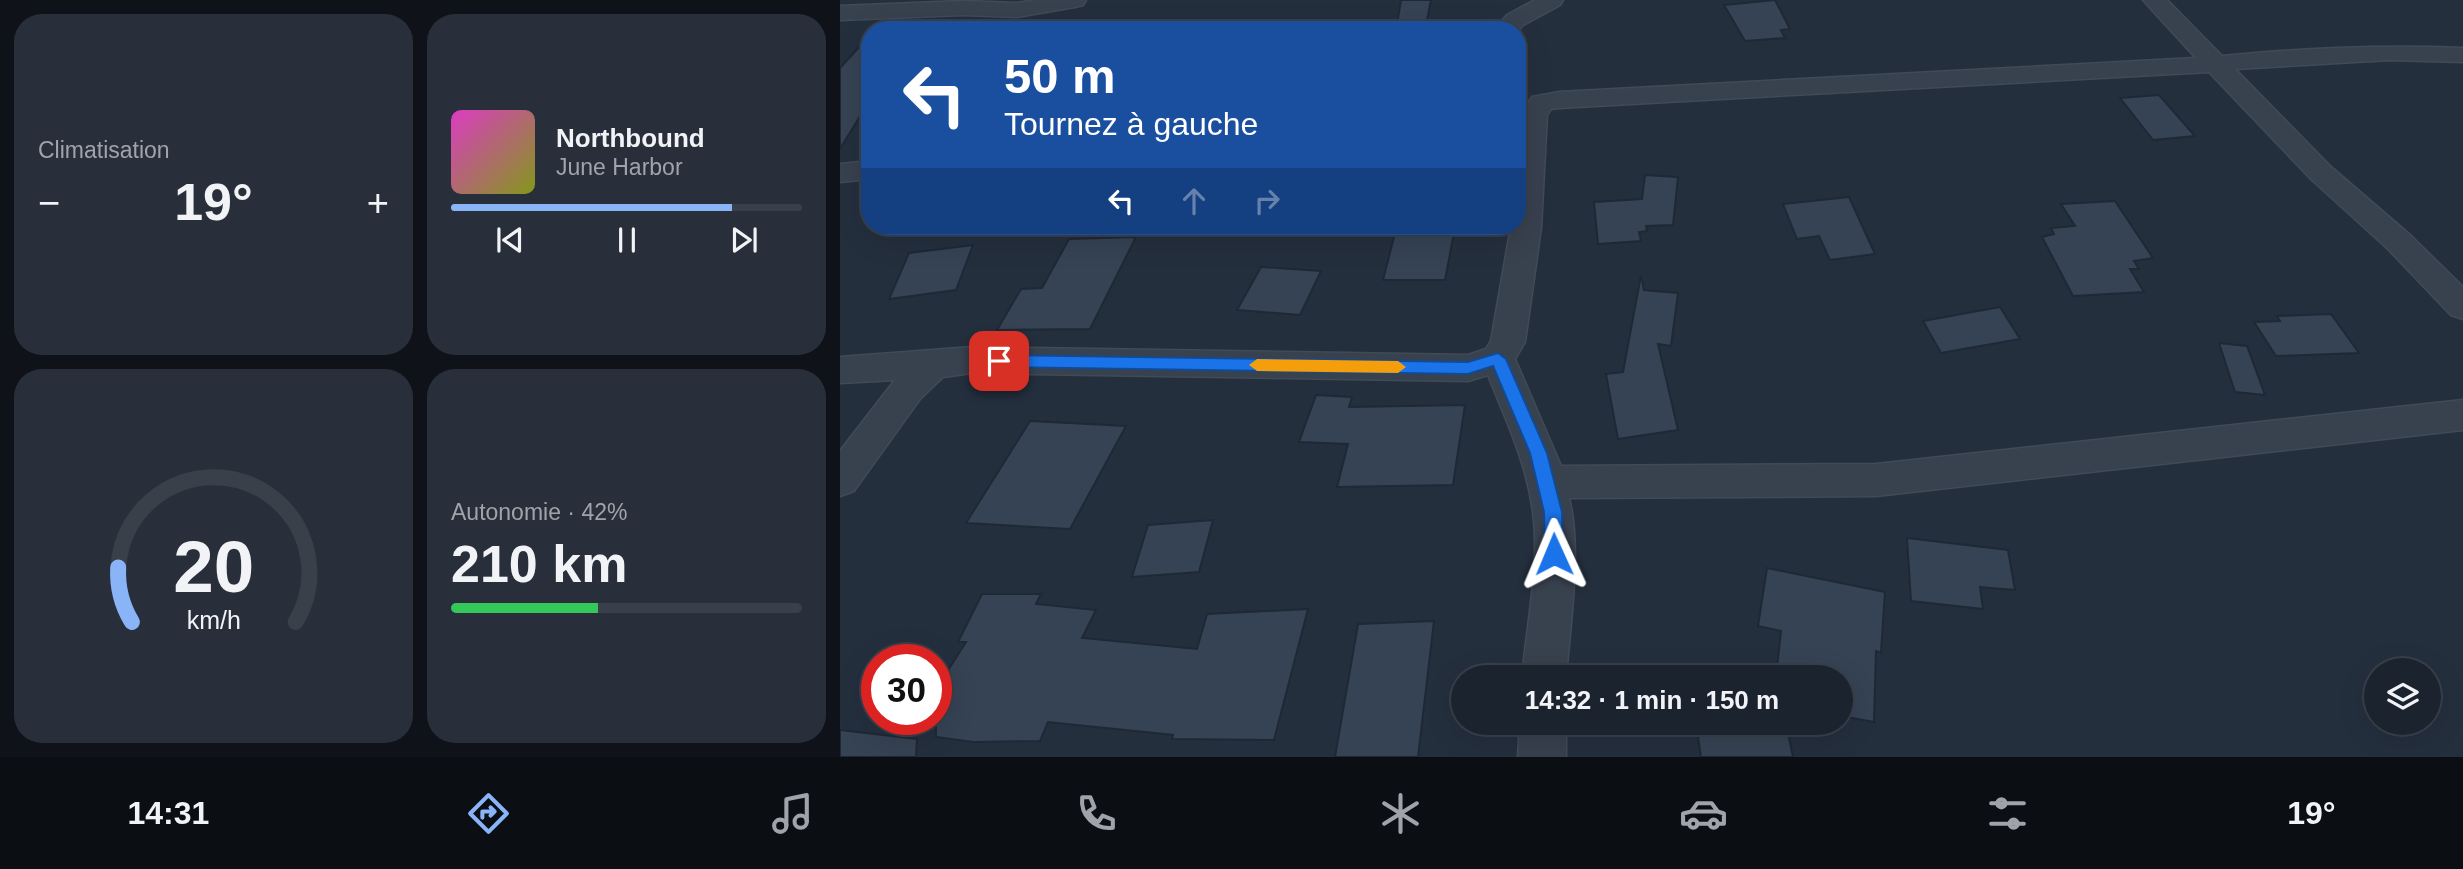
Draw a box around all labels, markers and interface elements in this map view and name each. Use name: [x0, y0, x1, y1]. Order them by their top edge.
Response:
icon: left: [889, 49, 980, 140]
text: 50 m: [1004, 49, 1116, 103]
text: Tournez à gauche: [1004, 106, 1258, 142]
text: Northbound: [556, 123, 705, 153]
text: Climatisation: [38, 137, 170, 163]
text: June Harbor: [556, 154, 683, 180]
text: 19°: [174, 173, 253, 231]
text: −: [38, 182, 60, 224]
text: +: [367, 182, 389, 224]
icon: left: [1102, 182, 1140, 220]
icon: ahead: [1175, 182, 1213, 220]
icon: right: [1248, 182, 1286, 220]
icon: previous: [491, 221, 529, 259]
icon: pause: [608, 221, 646, 259]
icon: next: [725, 221, 763, 259]
pin: [969, 331, 1029, 391]
icon: arrive: [980, 342, 1018, 380]
text: Autonomie · 42%: [451, 499, 627, 525]
position arrow: [1517, 517, 1591, 591]
text: 20: [173, 526, 254, 607]
text: 210 km: [451, 535, 627, 593]
text: km/h: [186, 606, 241, 634]
speed limit sign: 30: [861, 644, 952, 735]
map controls: [2364, 658, 2441, 735]
button: layers: [2364, 658, 2441, 735]
text: 14:32 · 1 min · 150 m: [1525, 685, 1779, 715]
icon: directions: [464, 789, 513, 838]
icon: music: [768, 789, 817, 838]
icon: phone: [1072, 789, 1121, 838]
icon: climate: [1376, 789, 1425, 838]
icon: car: [1679, 789, 1728, 838]
icon: filters: [1983, 789, 2032, 838]
text: 14:31: [127, 795, 209, 831]
text: 19°: [2287, 795, 2336, 831]

